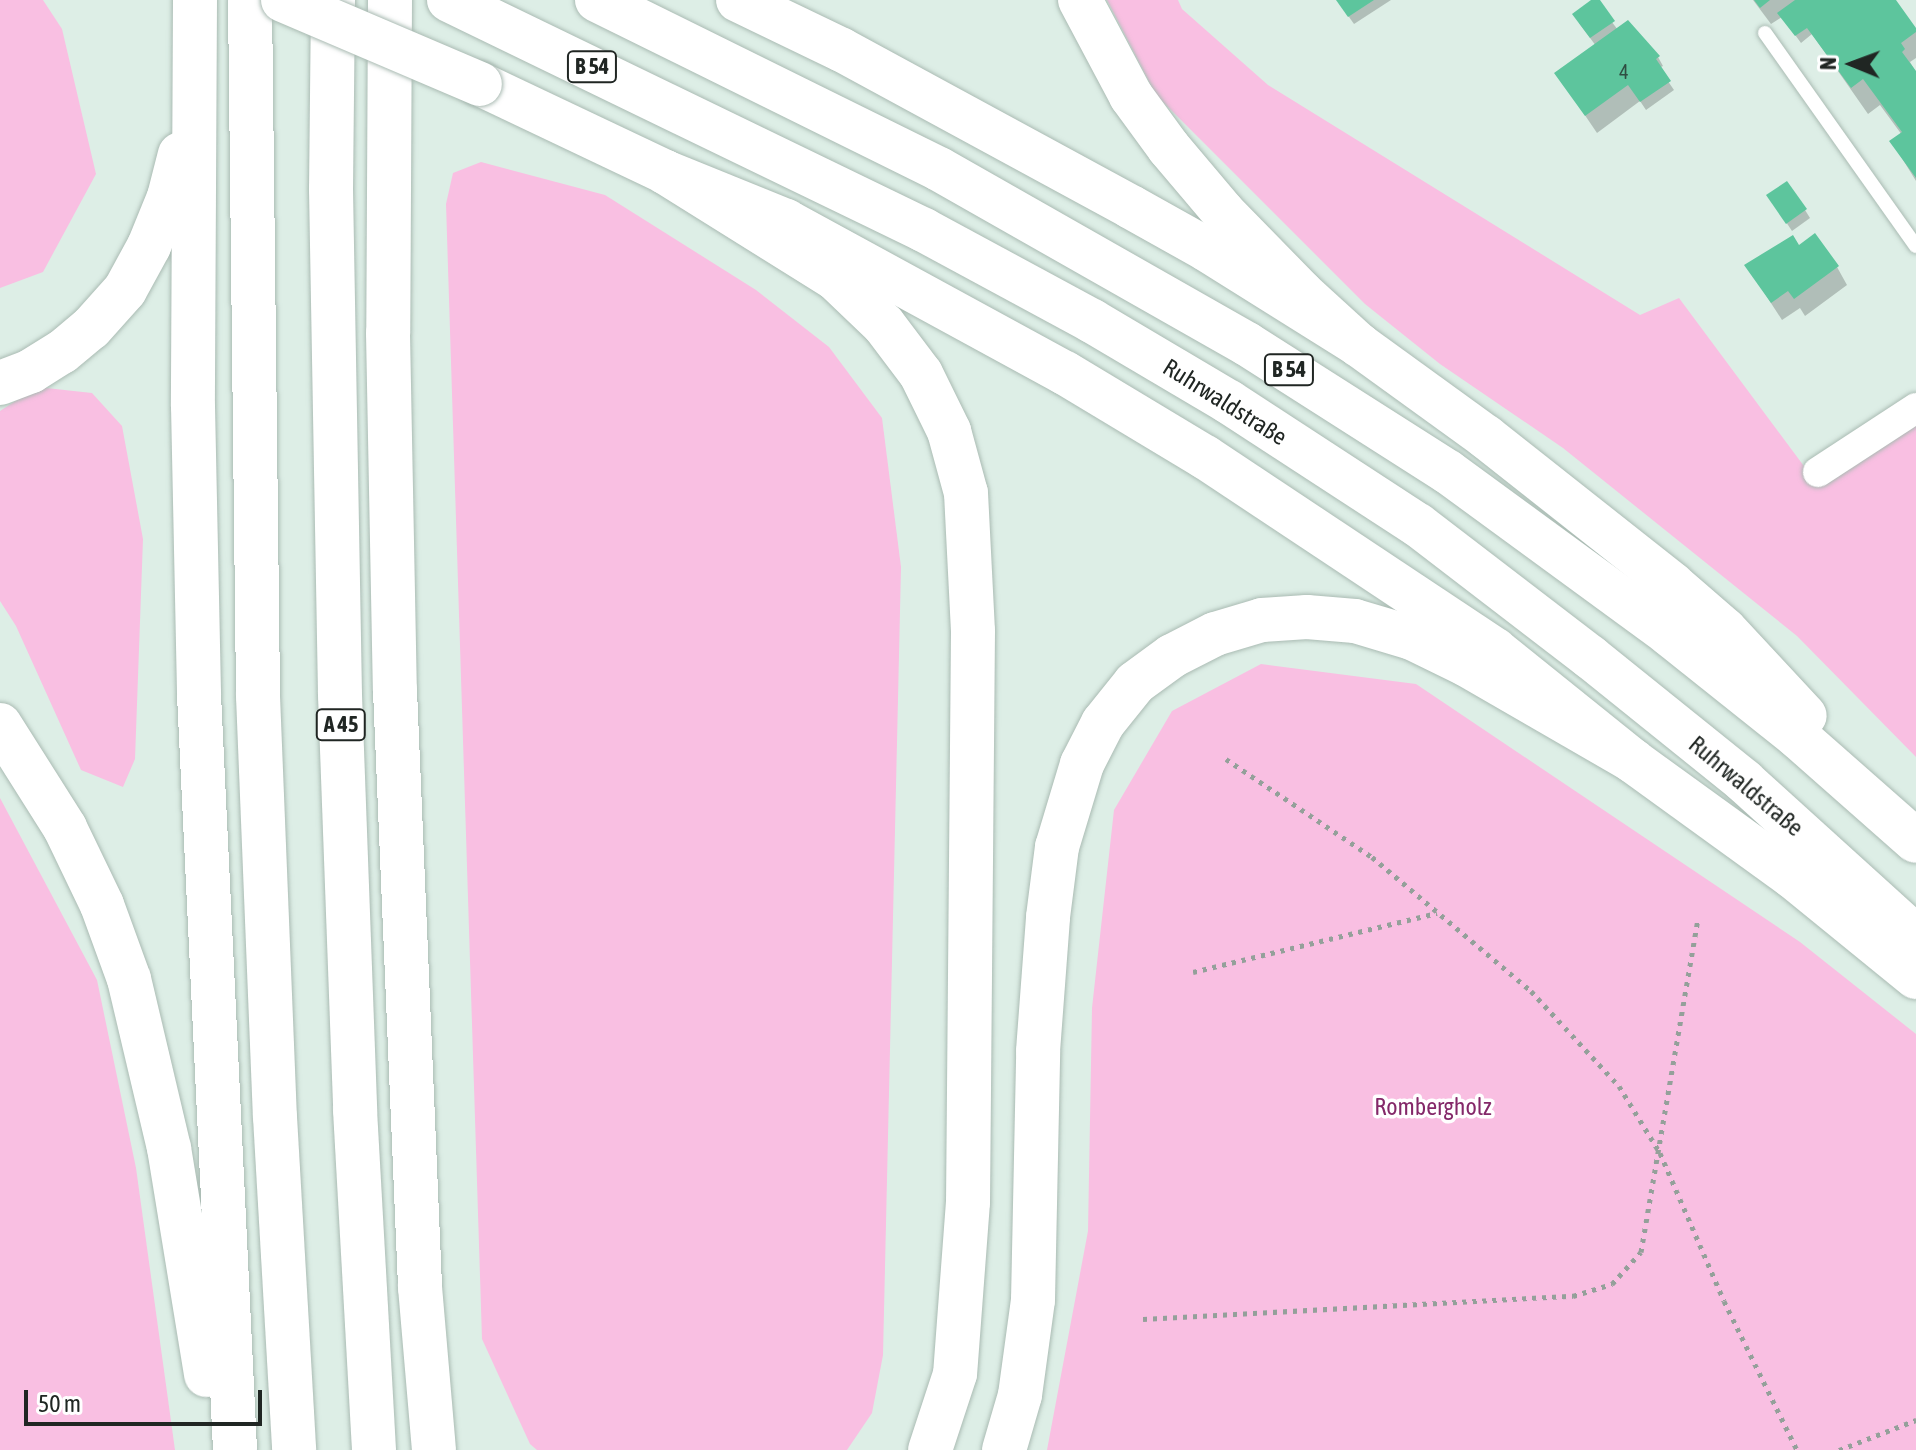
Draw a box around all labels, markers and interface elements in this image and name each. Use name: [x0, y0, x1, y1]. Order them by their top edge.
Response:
north arrow: [1812, 24, 1892, 104]
road number: B 54: [566, 49, 618, 85]
text: N: [1815, 57, 1841, 70]
house number: 4: [1619, 59, 1629, 83]
road number: B 54: [1263, 352, 1315, 388]
street label: Ruhrwaldstraße: [1158, 353, 1292, 451]
road number: A 45: [315, 707, 367, 743]
street label: Ruhrwaldstraße: [1683, 730, 1809, 842]
park label: Rombergholz: [1374, 1093, 1492, 1121]
scale bar: [28, 1374, 266, 1424]
text: 50 m: [38, 1390, 81, 1417]

